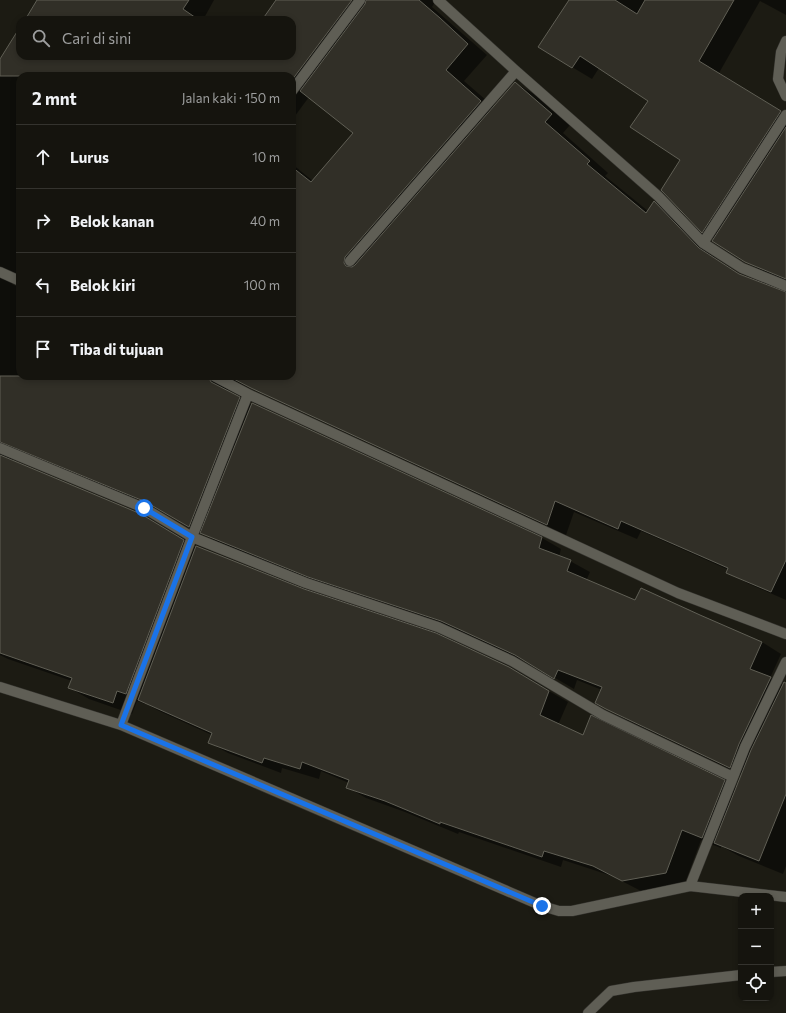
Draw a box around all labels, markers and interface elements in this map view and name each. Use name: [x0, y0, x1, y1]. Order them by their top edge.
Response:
search box: [16, 16, 296, 60]
icon: search: [30, 27, 52, 49]
text: Cari di sini: [62, 29, 131, 47]
text: 2 mnt: [32, 88, 77, 109]
text: Jalan kaki · 150 m: [182, 90, 280, 106]
icon: ahead: [32, 146, 54, 168]
text: Lurus: [70, 148, 109, 166]
text: 10 m: [252, 149, 280, 165]
icon: right: [32, 210, 54, 232]
text: Belok kanan: [70, 212, 154, 230]
text: 40 m: [250, 213, 280, 229]
icon: left: [32, 274, 54, 296]
text: Belok kiri: [70, 276, 136, 294]
text: 100 m: [244, 277, 280, 293]
icon: arrive: [32, 338, 54, 360]
text: Tiba di tujuan: [70, 340, 164, 358]
route start: [135, 499, 153, 517]
map controls: [738, 893, 774, 1001]
button: +: [738, 893, 774, 929]
route end: [533, 897, 551, 915]
button: −: [738, 929, 774, 965]
button: locate: [738, 965, 774, 1001]

